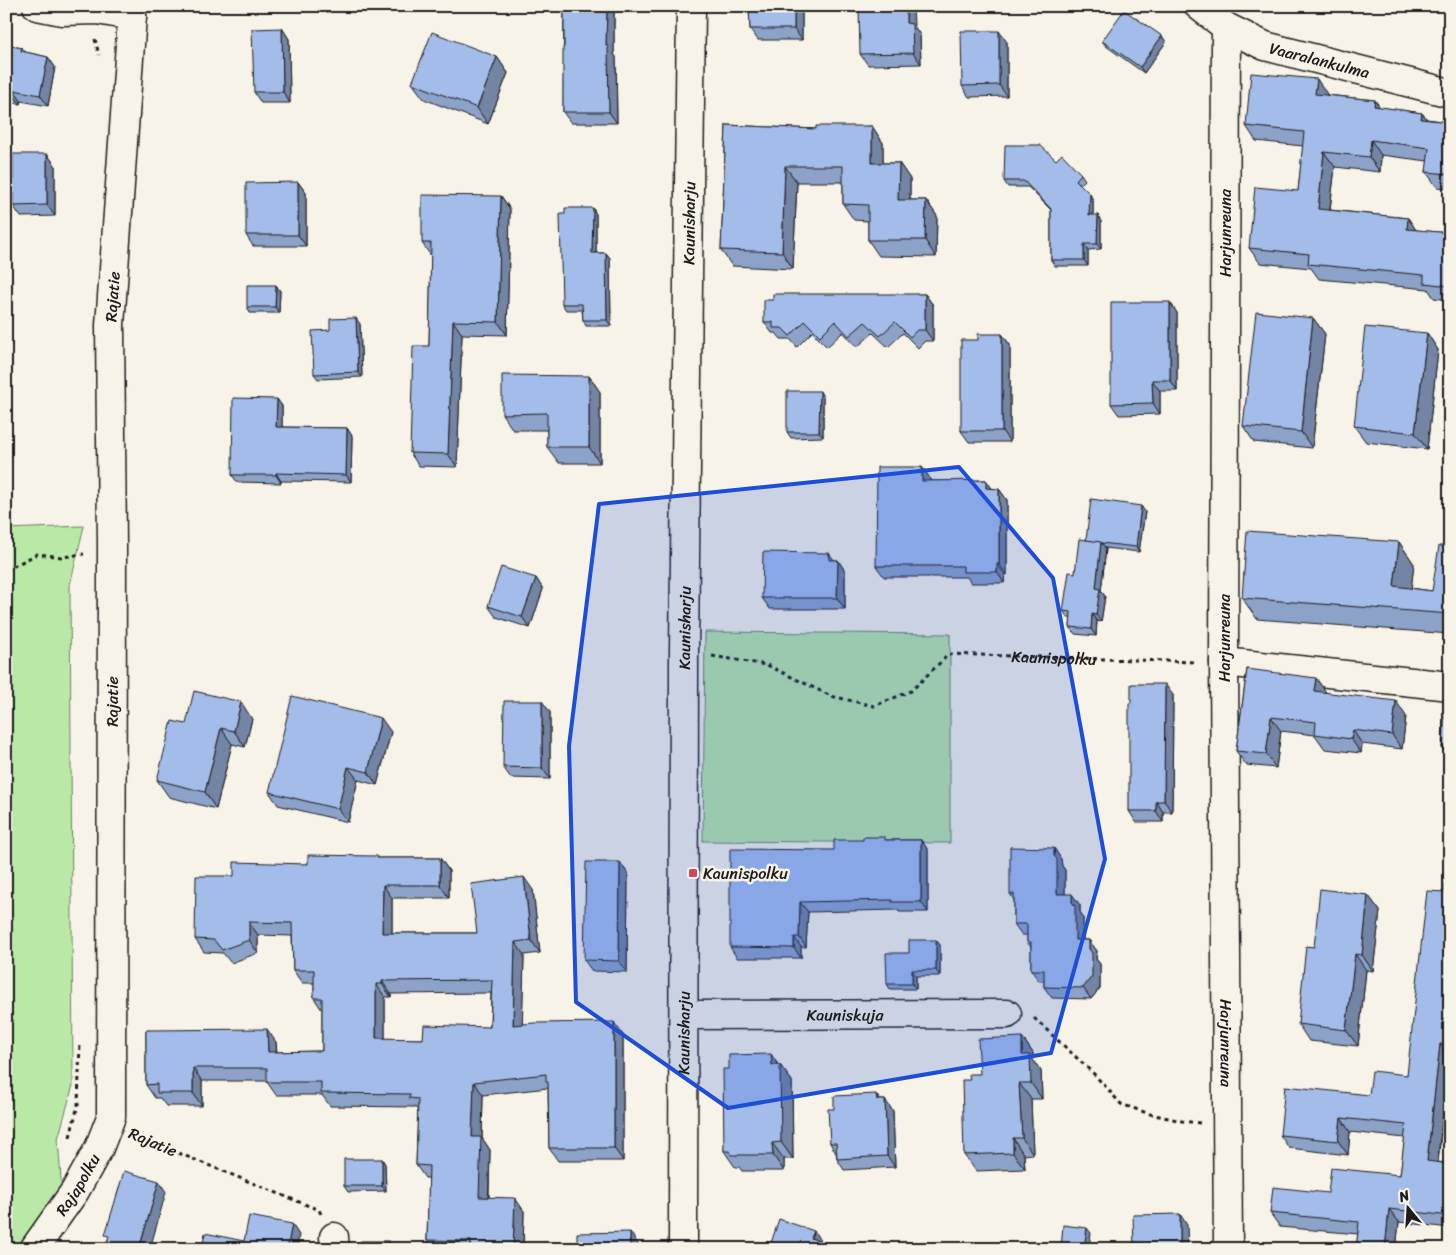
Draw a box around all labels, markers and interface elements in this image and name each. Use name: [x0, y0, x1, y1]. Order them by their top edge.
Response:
street label: Vaaralankulma: [1266, 33, 1373, 87]
street label: Kaunisharju: [674, 181, 704, 265]
street label: Harjunreuna: [1211, 188, 1240, 277]
street label: Rajatie: [96, 270, 128, 323]
street label: Kaunisharju: [669, 586, 699, 670]
street label: Harjunreuna: [1210, 593, 1239, 682]
street label: Kaunispolku: [1011, 642, 1097, 673]
street label: Rajatie: [97, 676, 126, 727]
place label: Kaunispolku: [703, 859, 788, 888]
marker: Kaunispolku: [687, 867, 699, 879]
street label: Kaunisharju: [669, 991, 698, 1075]
street label: Harjunreuna: [1212, 999, 1241, 1088]
street label: Kauniskuja: [806, 1000, 885, 1029]
street label: Rajatie: [124, 1119, 182, 1165]
street label: Rajapolku: [47, 1147, 108, 1222]
north arrow: [1384, 1182, 1434, 1232]
text: N: [1395, 1183, 1413, 1210]

